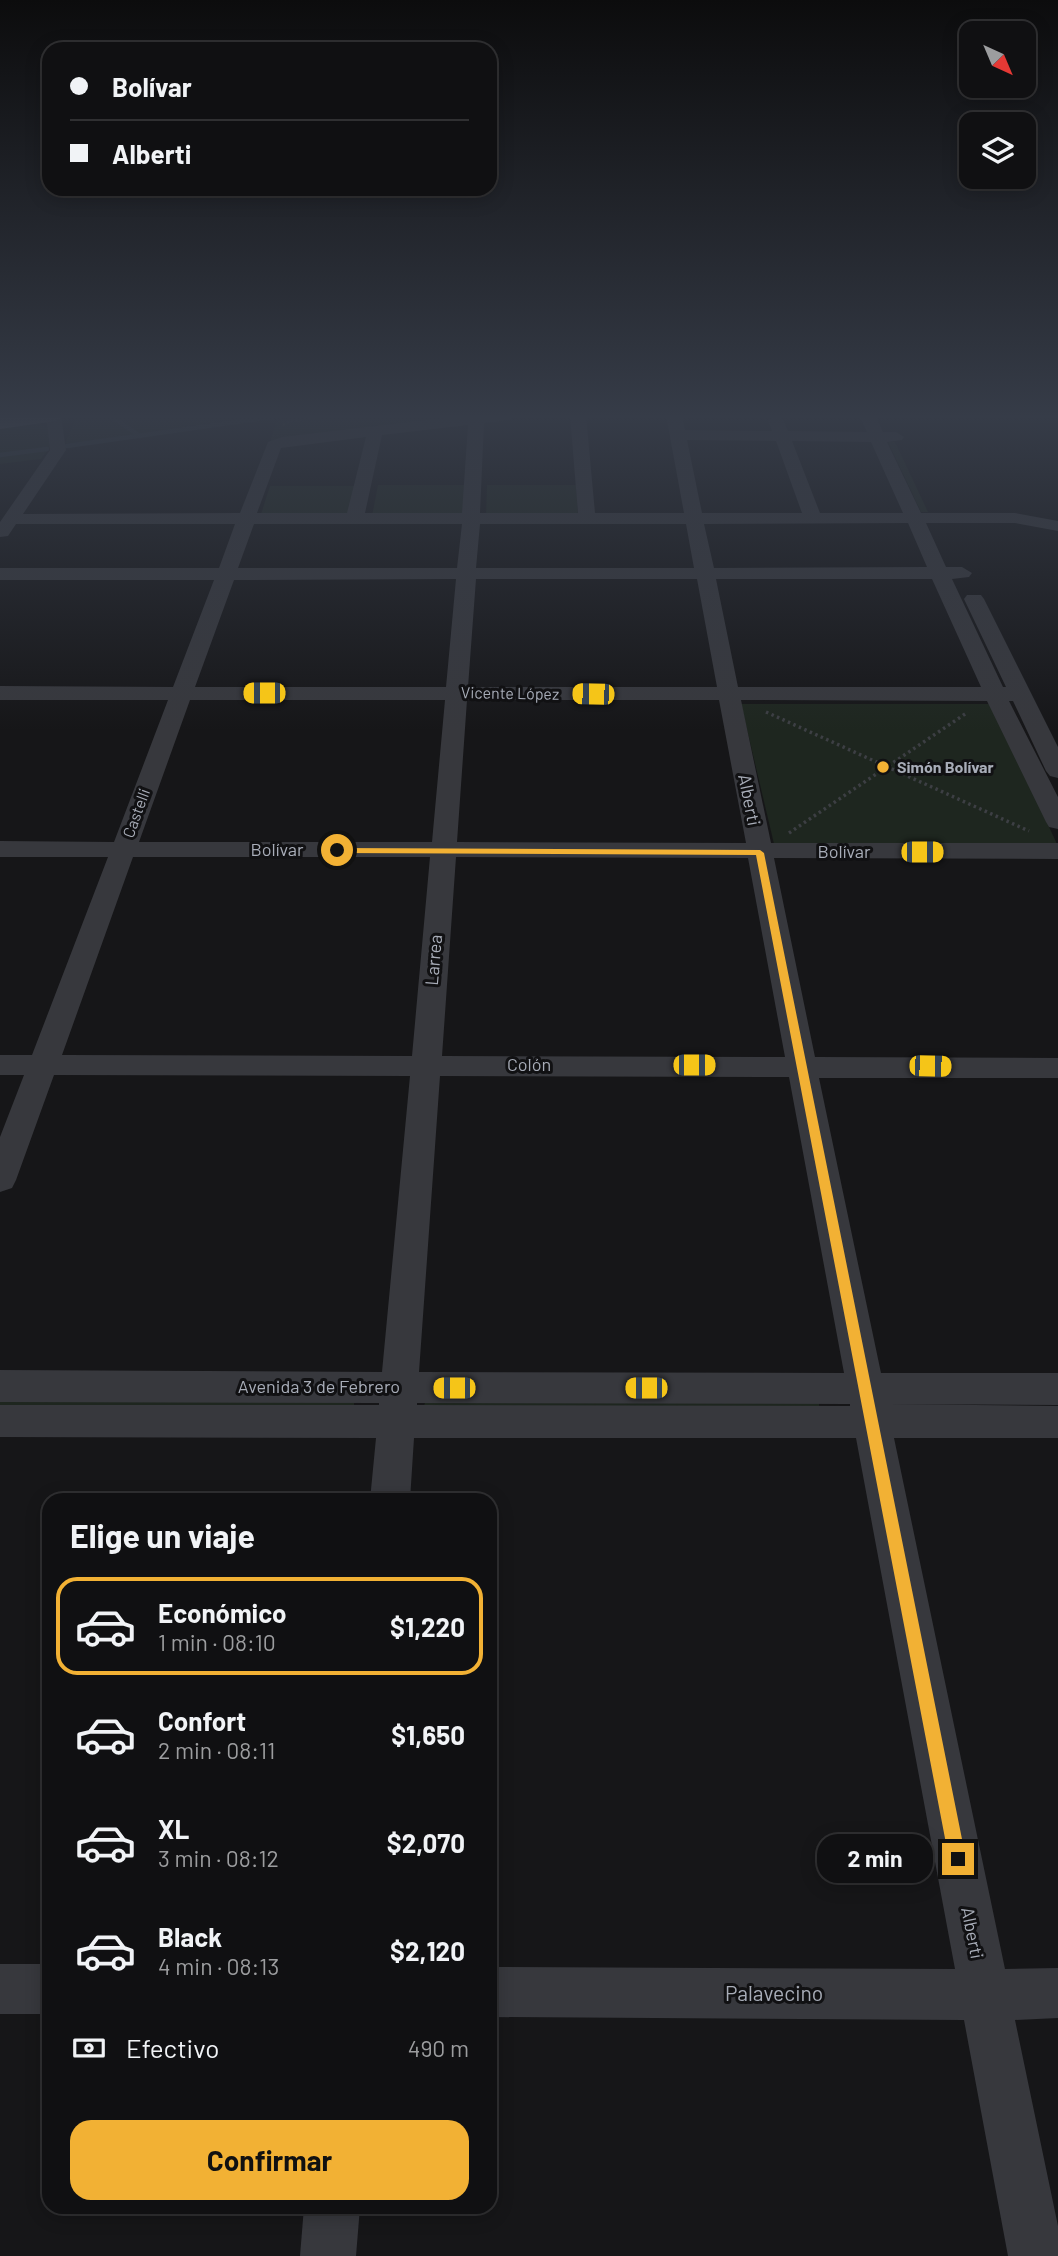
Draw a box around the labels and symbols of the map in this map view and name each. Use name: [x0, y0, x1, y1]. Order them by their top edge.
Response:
north arrow: [959, 21, 1036, 98]
street label: Vicente López: [461, 682, 559, 703]
car: [244, 683, 286, 704]
car: [572, 683, 615, 705]
place label: Simón Bolívar: [897, 757, 994, 776]
marker: Simón Bolívar: [875, 759, 891, 775]
street label: Alberti: [734, 772, 766, 828]
street label: Castelli: [118, 786, 153, 840]
route start: [321, 834, 353, 866]
street label: Bolívar: [250, 838, 304, 860]
street label: Bolívar: [817, 840, 871, 862]
car: [902, 842, 944, 863]
street label: Larrea: [420, 933, 446, 986]
street label: Colón: [507, 1053, 551, 1075]
car: [674, 1055, 716, 1076]
car: [909, 1055, 952, 1077]
street label: Avenida 3 de Febrero: [238, 1375, 400, 1397]
car: [434, 1378, 476, 1399]
car: [626, 1378, 668, 1399]
callout: 2 min: [818, 1834, 934, 1884]
route end: [942, 1843, 974, 1875]
street label: Alberti: [957, 1905, 989, 1961]
street label: Palavecino: [725, 1980, 823, 2005]

